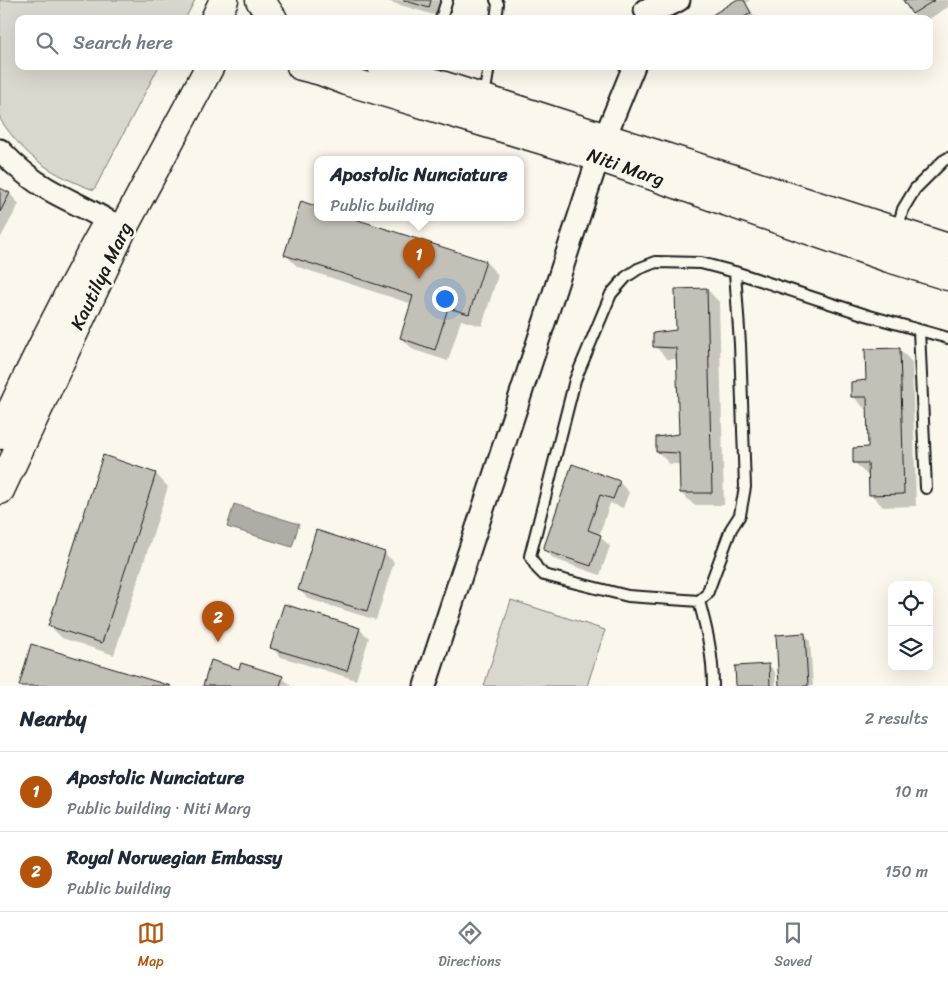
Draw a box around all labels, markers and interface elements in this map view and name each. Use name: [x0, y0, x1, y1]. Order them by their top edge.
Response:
search box: [15, 15, 933, 70]
text: Search here: [73, 26, 173, 59]
icon: search: [33, 29, 61, 57]
street label: Niti Marg: [583, 138, 669, 196]
popup: [314, 156, 524, 221]
text: Apostolic Nunciature: [330, 158, 508, 191]
text: Public building: [330, 191, 434, 220]
street label: Kautilya Marg: [61, 216, 142, 336]
pin: 1: [403, 238, 435, 279]
your location: [432, 286, 458, 312]
map controls: [888, 581, 933, 671]
button: locate: [888, 581, 933, 626]
pin: 2: [202, 601, 234, 642]
button: layers: [888, 626, 933, 671]
text: Nearby: [20, 700, 86, 738]
text: 2 results: [865, 704, 928, 733]
text: Apostolic Nunciature: [67, 761, 244, 794]
text: 1: [33, 777, 39, 806]
text: 10 m: [895, 777, 928, 806]
text: Public building · Niti Marg: [67, 794, 251, 823]
text: Royal Norwegian Embassy: [67, 841, 282, 874]
text: 2: [31, 857, 41, 886]
text: 150 m: [885, 857, 928, 886]
text: Public building: [67, 874, 171, 903]
tab: Map: [137, 919, 165, 974]
tab: Directions: [438, 919, 501, 974]
tab: Saved: [774, 919, 811, 974]

